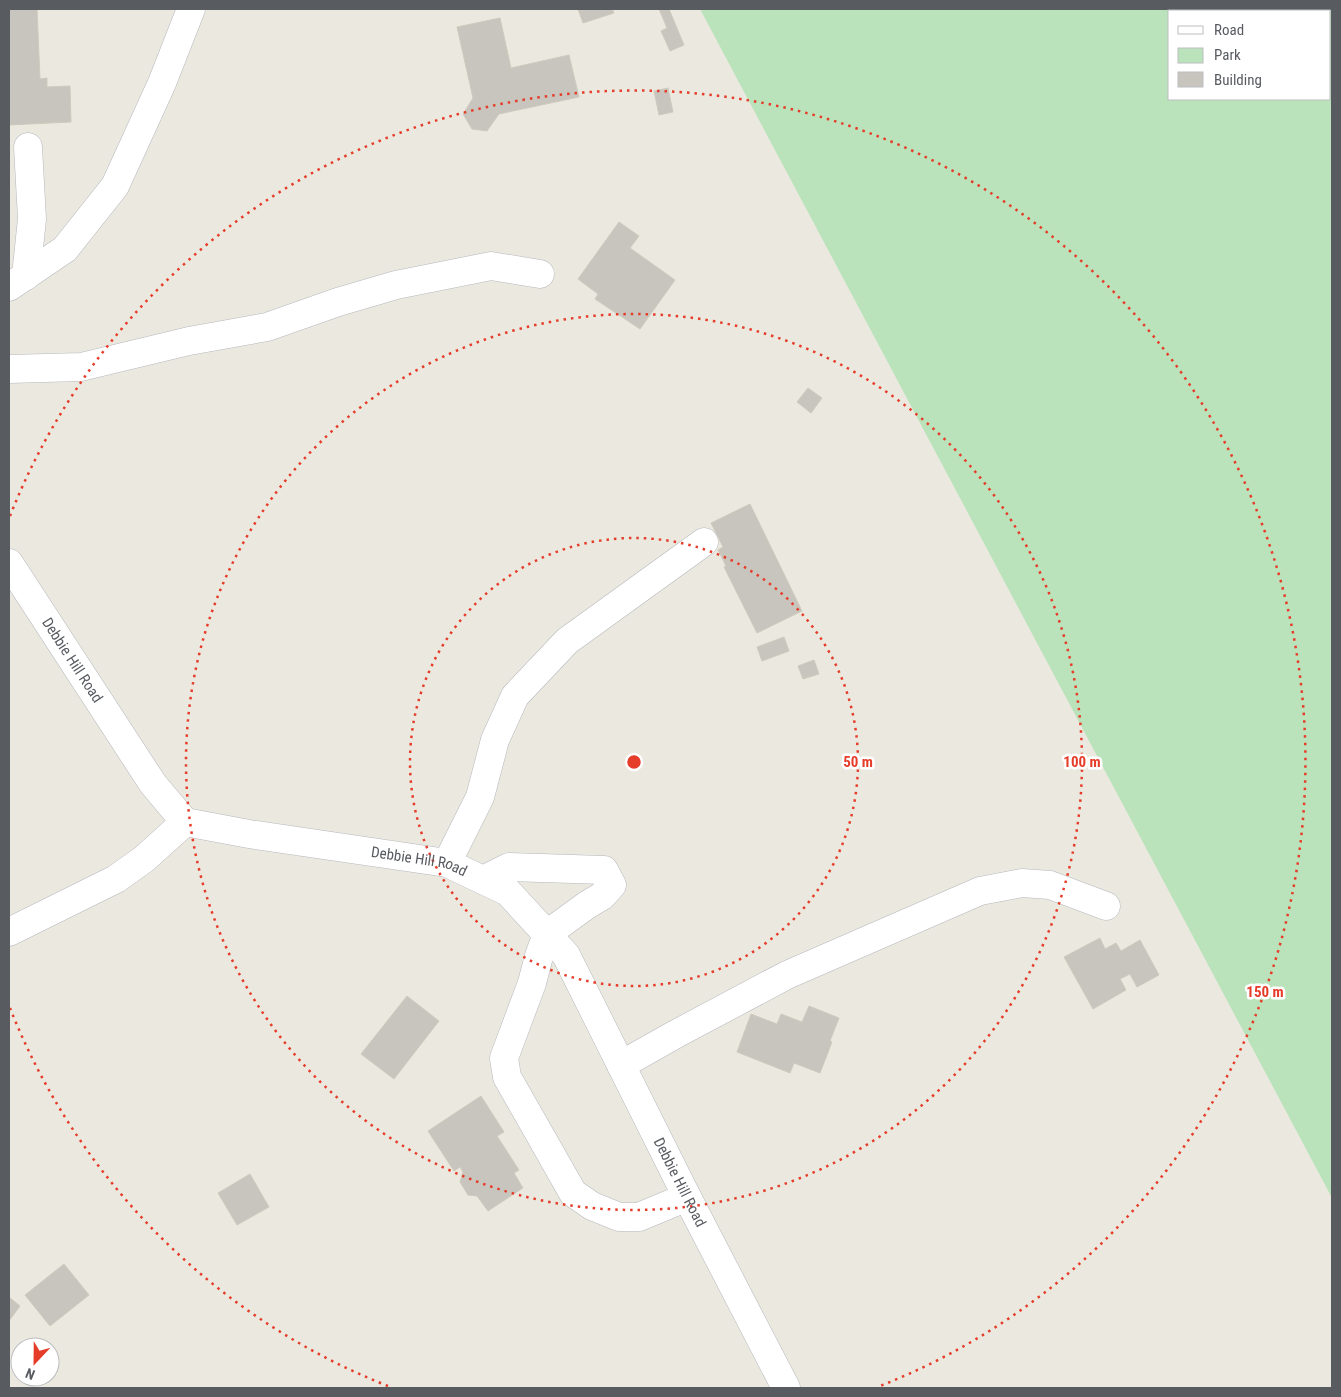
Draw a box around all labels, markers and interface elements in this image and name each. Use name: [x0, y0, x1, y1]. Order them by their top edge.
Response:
legend: [1168, 10, 1331, 100]
text: Road: [1214, 21, 1244, 39]
text: Park: [1214, 46, 1241, 64]
text: Building: [1214, 71, 1262, 89]
street label: Debbie Hill Road: [38, 614, 107, 706]
centre of rings: [625, 753, 643, 771]
text: 50 m: [843, 753, 873, 771]
text: 100 m: [1063, 753, 1101, 771]
street label: Debbie Hill Road: [370, 843, 470, 880]
text: 150 m: [1246, 983, 1284, 1001]
street label: Debbie Hill Road: [650, 1135, 710, 1230]
north arrow: [10, 1337, 60, 1387]
text: N: [23, 1365, 37, 1383]

